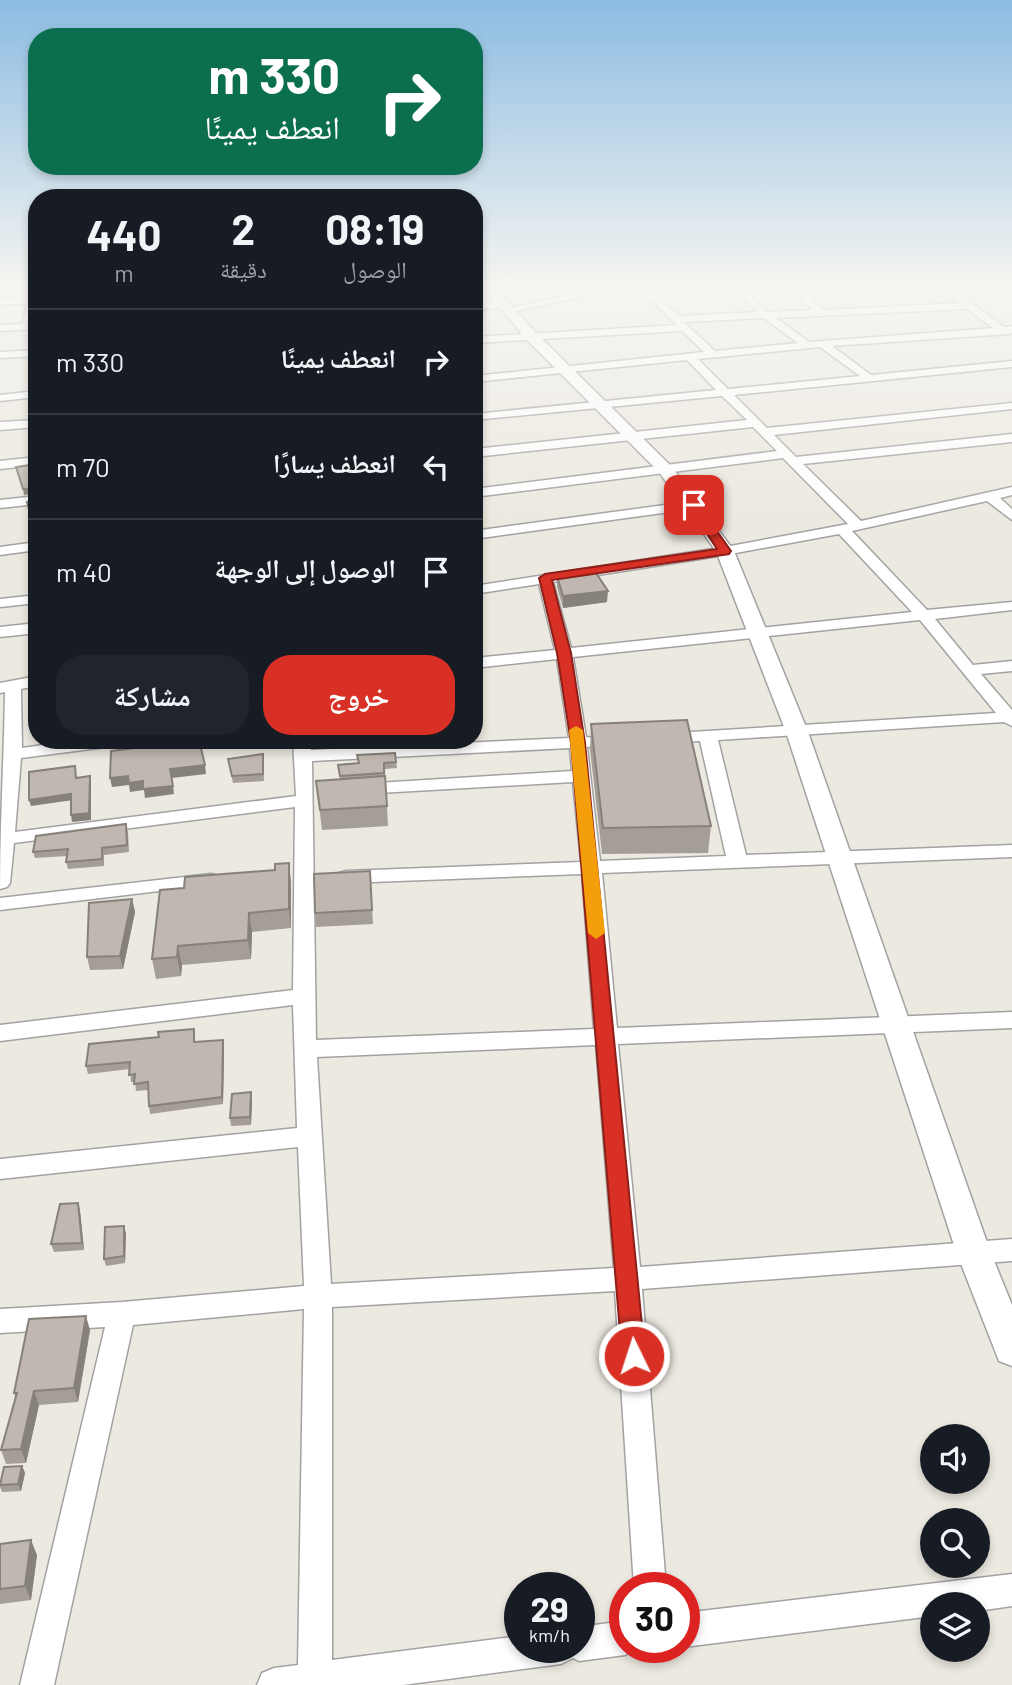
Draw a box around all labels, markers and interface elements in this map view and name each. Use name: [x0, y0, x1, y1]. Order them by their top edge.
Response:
text: 330 m: [208, 45, 340, 104]
icon: right: [364, 56, 455, 147]
text: انعطف يمينًا: [205, 107, 340, 145]
text: 2: [232, 203, 255, 253]
text: 08:19: [325, 203, 424, 253]
text: 440: [87, 209, 161, 259]
text: دقيقة: [220, 255, 267, 283]
text: الوصول: [343, 255, 407, 283]
text: m: [114, 259, 134, 287]
text: انعطف يمينًا: [281, 342, 396, 373]
icon: right: [417, 343, 455, 381]
text: 330 m: [56, 346, 124, 377]
text: انعطف يسارًا: [273, 447, 396, 478]
icon: left: [417, 448, 455, 486]
text: 70 m: [56, 451, 110, 482]
pin: [664, 475, 724, 535]
icon: arrive: [675, 486, 713, 524]
text: الوصول إلى الوجهة: [215, 552, 396, 583]
icon: arrive: [417, 553, 455, 591]
text: 40 m: [56, 556, 112, 587]
button: مشاركة: [56, 655, 249, 735]
button: خروج: [263, 655, 455, 735]
position arrow: [597, 1319, 671, 1393]
map controls: [920, 1424, 990, 1662]
button: sound: [920, 1424, 990, 1494]
button: search: [920, 1508, 990, 1578]
speed limit sign: 30: [609, 1572, 700, 1663]
text: 29: [530, 1587, 569, 1629]
button: layers: [920, 1592, 990, 1662]
text: km/h: [529, 1624, 570, 1646]

